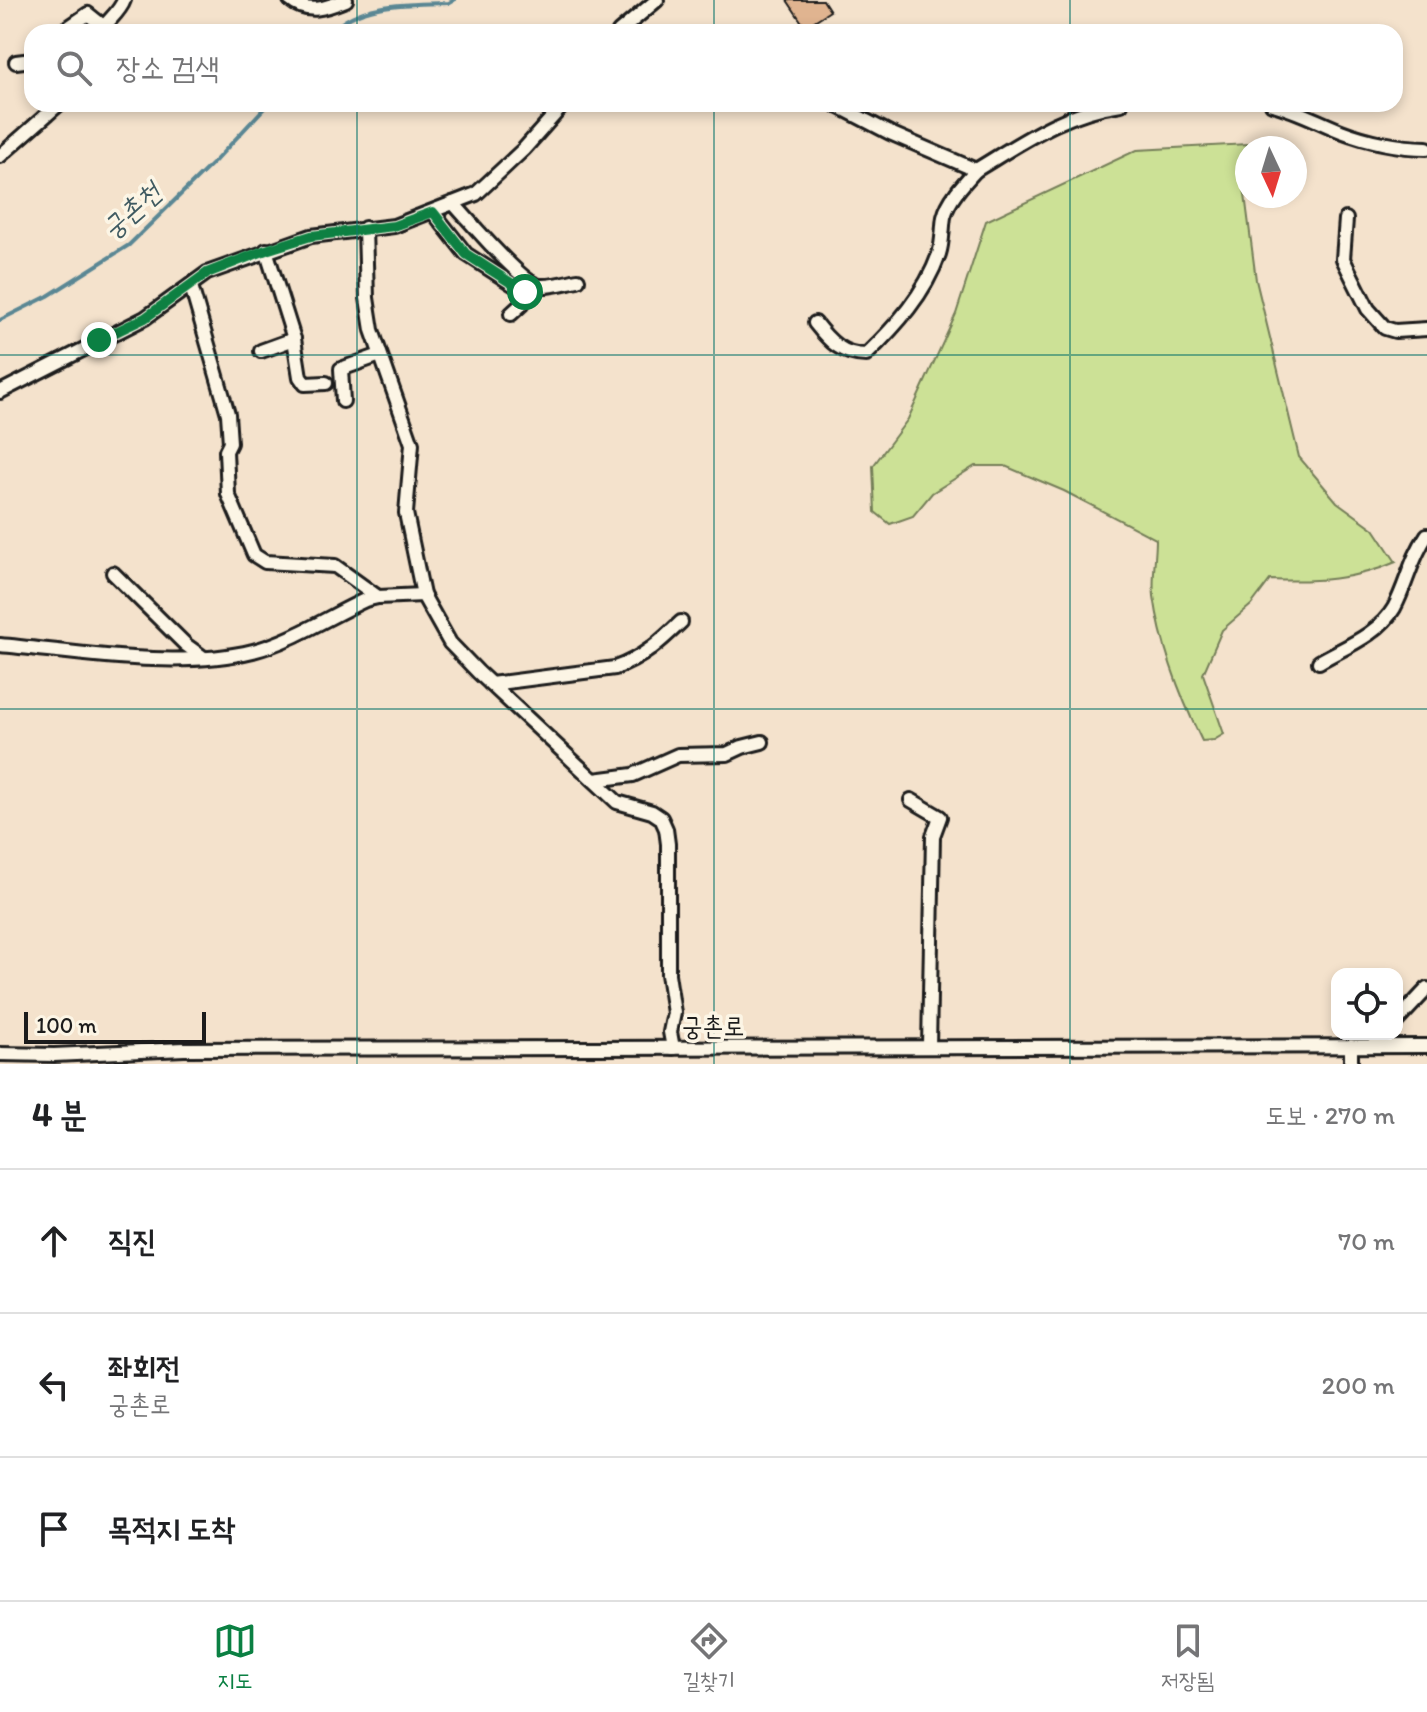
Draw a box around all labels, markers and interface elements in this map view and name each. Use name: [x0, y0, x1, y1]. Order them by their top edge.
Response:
search box: [24, 24, 1403, 112]
icon: search: [52, 46, 96, 90]
text: 장소 검색: [116, 49, 219, 86]
north arrow: [1235, 136, 1307, 208]
water label: 궁촌천: [95, 173, 169, 245]
route start: [507, 274, 543, 310]
route end: [81, 322, 117, 358]
map controls: [1331, 968, 1403, 1040]
button: locate: [1331, 968, 1403, 1040]
scale bar: [24, 1008, 206, 1044]
street label: 궁촌로: [682, 1010, 744, 1042]
text: 100 m: [36, 1012, 97, 1039]
text: 4 분: [32, 1094, 87, 1135]
text: 도보 · 270 m: [1265, 1099, 1395, 1131]
icon: ahead: [32, 1219, 76, 1263]
text: 직진: [108, 1222, 156, 1259]
text: 70 m: [1338, 1225, 1395, 1257]
text: 좌회전: [108, 1349, 180, 1386]
icon: left: [32, 1363, 76, 1407]
text: 200 m: [1322, 1369, 1395, 1401]
text: 궁촌로: [108, 1388, 171, 1420]
icon: arrive: [32, 1507, 76, 1551]
text: 목적지 도착: [108, 1510, 235, 1547]
tab: 지도: [213, 1619, 257, 1695]
tab: 길찾기: [682, 1619, 736, 1695]
tab: 저장됨: [1161, 1619, 1214, 1695]

